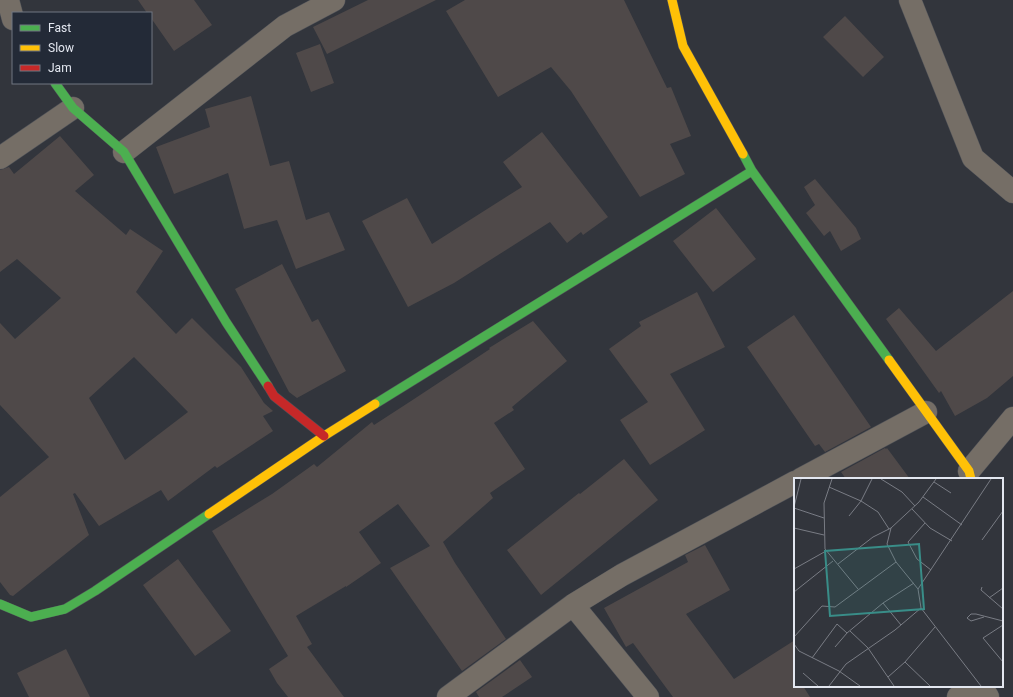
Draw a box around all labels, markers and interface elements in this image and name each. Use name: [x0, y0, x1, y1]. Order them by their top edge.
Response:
legend: [12, 12, 152, 84]
text: Fast: [48, 21, 71, 35]
text: Slow: [48, 41, 74, 55]
text: Jam: [48, 61, 72, 75]
inset map: [794, 478, 1003, 687]

